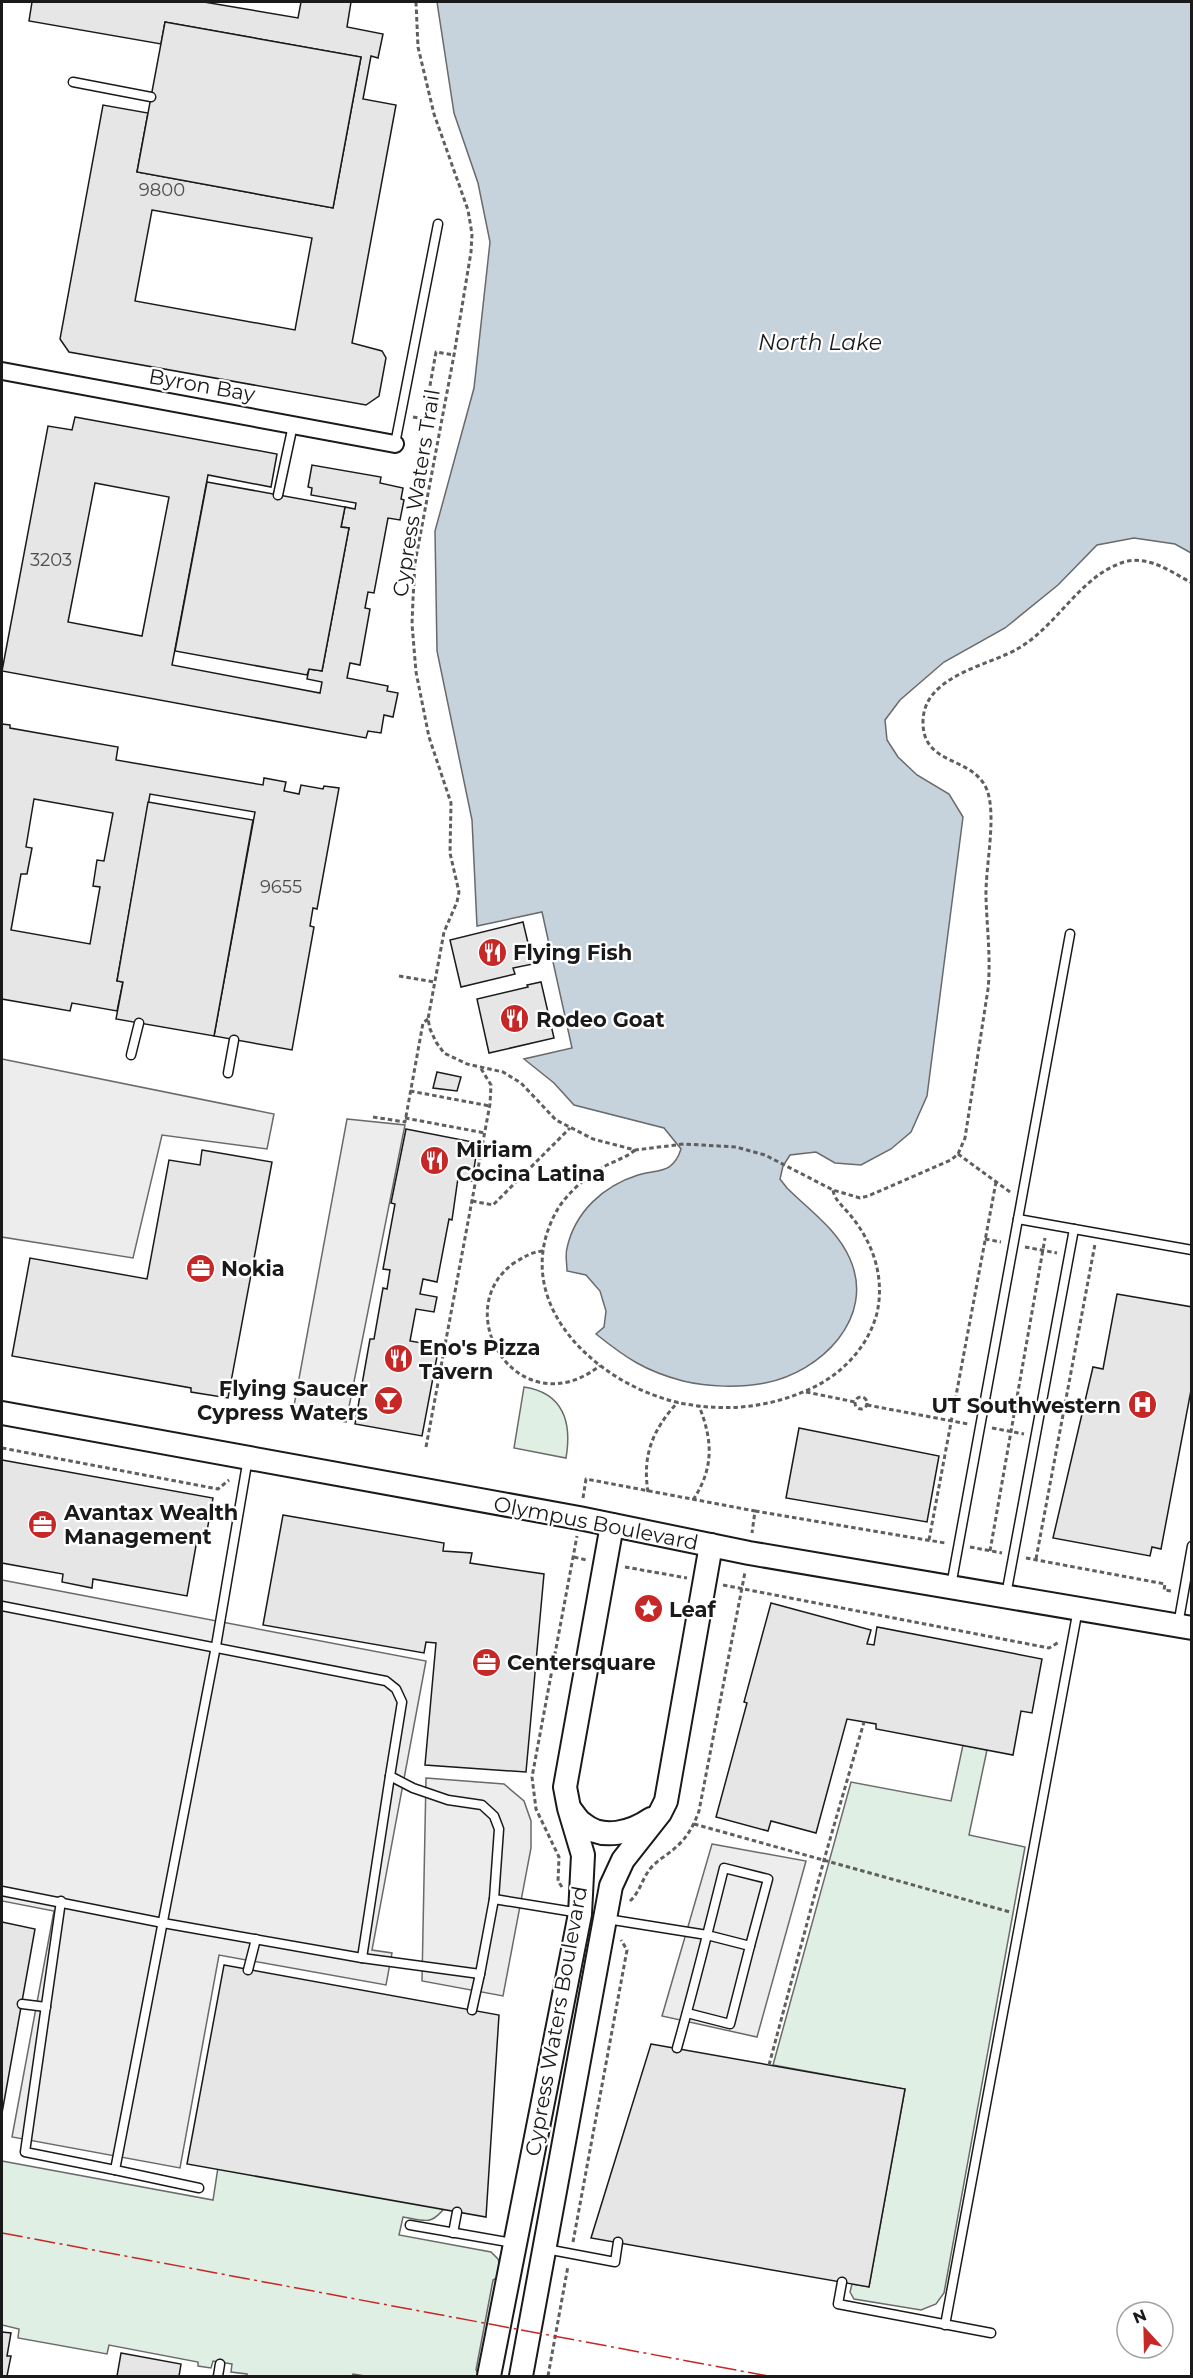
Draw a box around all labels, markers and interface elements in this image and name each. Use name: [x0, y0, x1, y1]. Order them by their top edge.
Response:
house number: 9800: [139, 179, 185, 201]
water label: North Lake: [758, 329, 882, 356]
street label: Byron Bay: [147, 363, 258, 407]
street label: Cypress Waters Trail: [387, 387, 445, 599]
house number: 3203: [30, 549, 72, 571]
house number: 9655: [260, 876, 302, 898]
restaurant icon: Flying Fish: [476, 936, 508, 968]
place label: Flying Fish: [513, 940, 632, 965]
restaurant icon: Rodeo Goat: [499, 1003, 531, 1035]
place label: Rodeo Goat: [536, 1007, 665, 1032]
place label: Miriam Cocina Latina: [456, 1137, 605, 1186]
restaurant icon: Miriam Cocina Latina: [419, 1145, 451, 1177]
office icon: Nokia: [184, 1252, 216, 1284]
place label: Nokia: [221, 1256, 285, 1281]
place label: Eno's Pizza Tavern: [419, 1335, 541, 1384]
restaurant icon: Eno's Pizza Tavern: [382, 1343, 414, 1375]
place label: Flying Saucer Cypress Waters: [197, 1376, 368, 1425]
bar icon: Flying Saucer Cypress Waters: [373, 1384, 405, 1416]
hospital icon: UT Southwestern: [1126, 1389, 1158, 1421]
place label: UT Southwestern: [932, 1393, 1121, 1418]
street label: Olympus Boulevard: [492, 1491, 700, 1555]
place label: Avantax Wealth Management: [63, 1500, 238, 1549]
office icon: Avantax Wealth Management: [27, 1508, 59, 1540]
place icon: Leaf: [632, 1593, 664, 1625]
place label: Leaf: [669, 1597, 717, 1622]
office icon: Centersquare: [470, 1646, 502, 1678]
place label: Centersquare: [507, 1650, 656, 1675]
street label: Cypress Waters Boulevard: [520, 1884, 592, 2158]
north arrow: [1115, 2300, 1175, 2360]
text: N: [1130, 2305, 1149, 2328]

